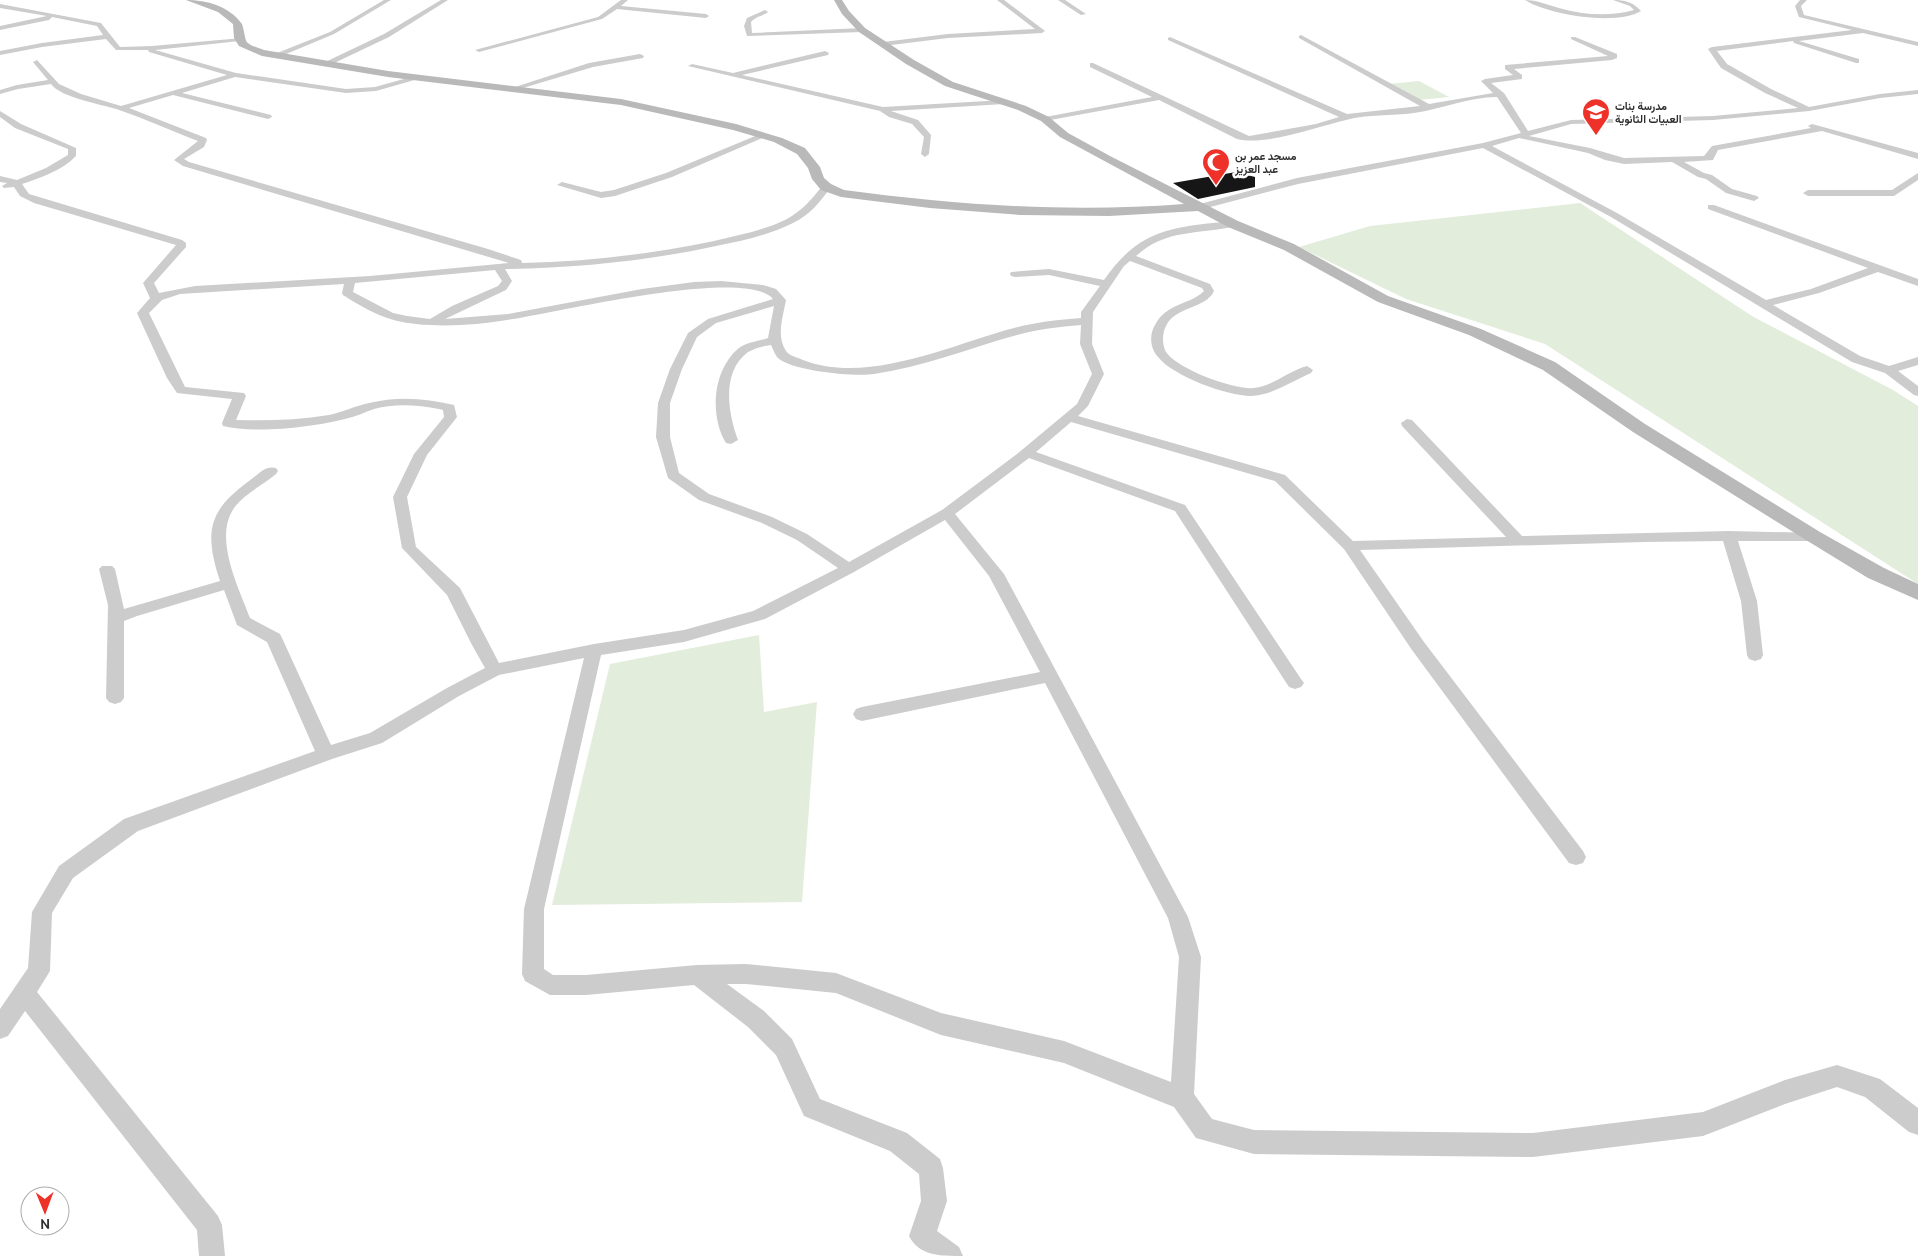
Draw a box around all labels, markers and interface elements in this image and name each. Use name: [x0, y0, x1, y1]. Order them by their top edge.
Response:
school or university icon: مدرسة بنات العبيات الثانوية: [1581, 97, 1611, 136]
place label: مدرسة بنات العبيات الثانوية: [1615, 99, 1682, 126]
mosque icon: مسجد عمر بن عبد العزيز: [1201, 147, 1231, 186]
place label: مسجد عمر بن عبد العزيز: [1234, 149, 1297, 176]
north arrow: [20, 1186, 70, 1236]
text: N: [40, 1215, 50, 1233]

